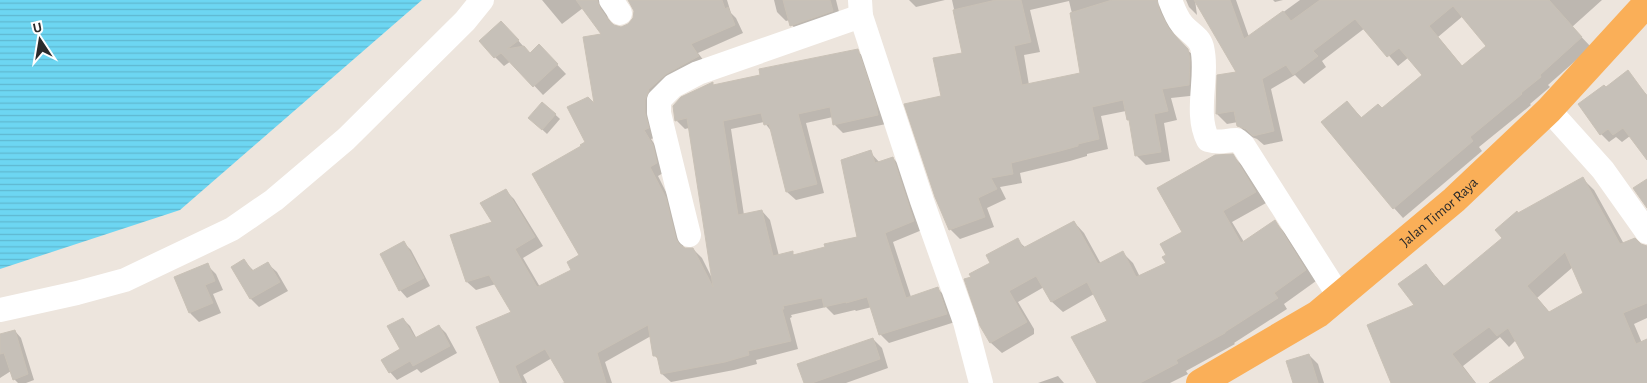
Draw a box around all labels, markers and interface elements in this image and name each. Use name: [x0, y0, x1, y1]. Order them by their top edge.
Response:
north arrow: [15, 15, 65, 65]
text: U: [32, 20, 43, 36]
street label: Jalan Timor Raya: [1397, 174, 1481, 249]

